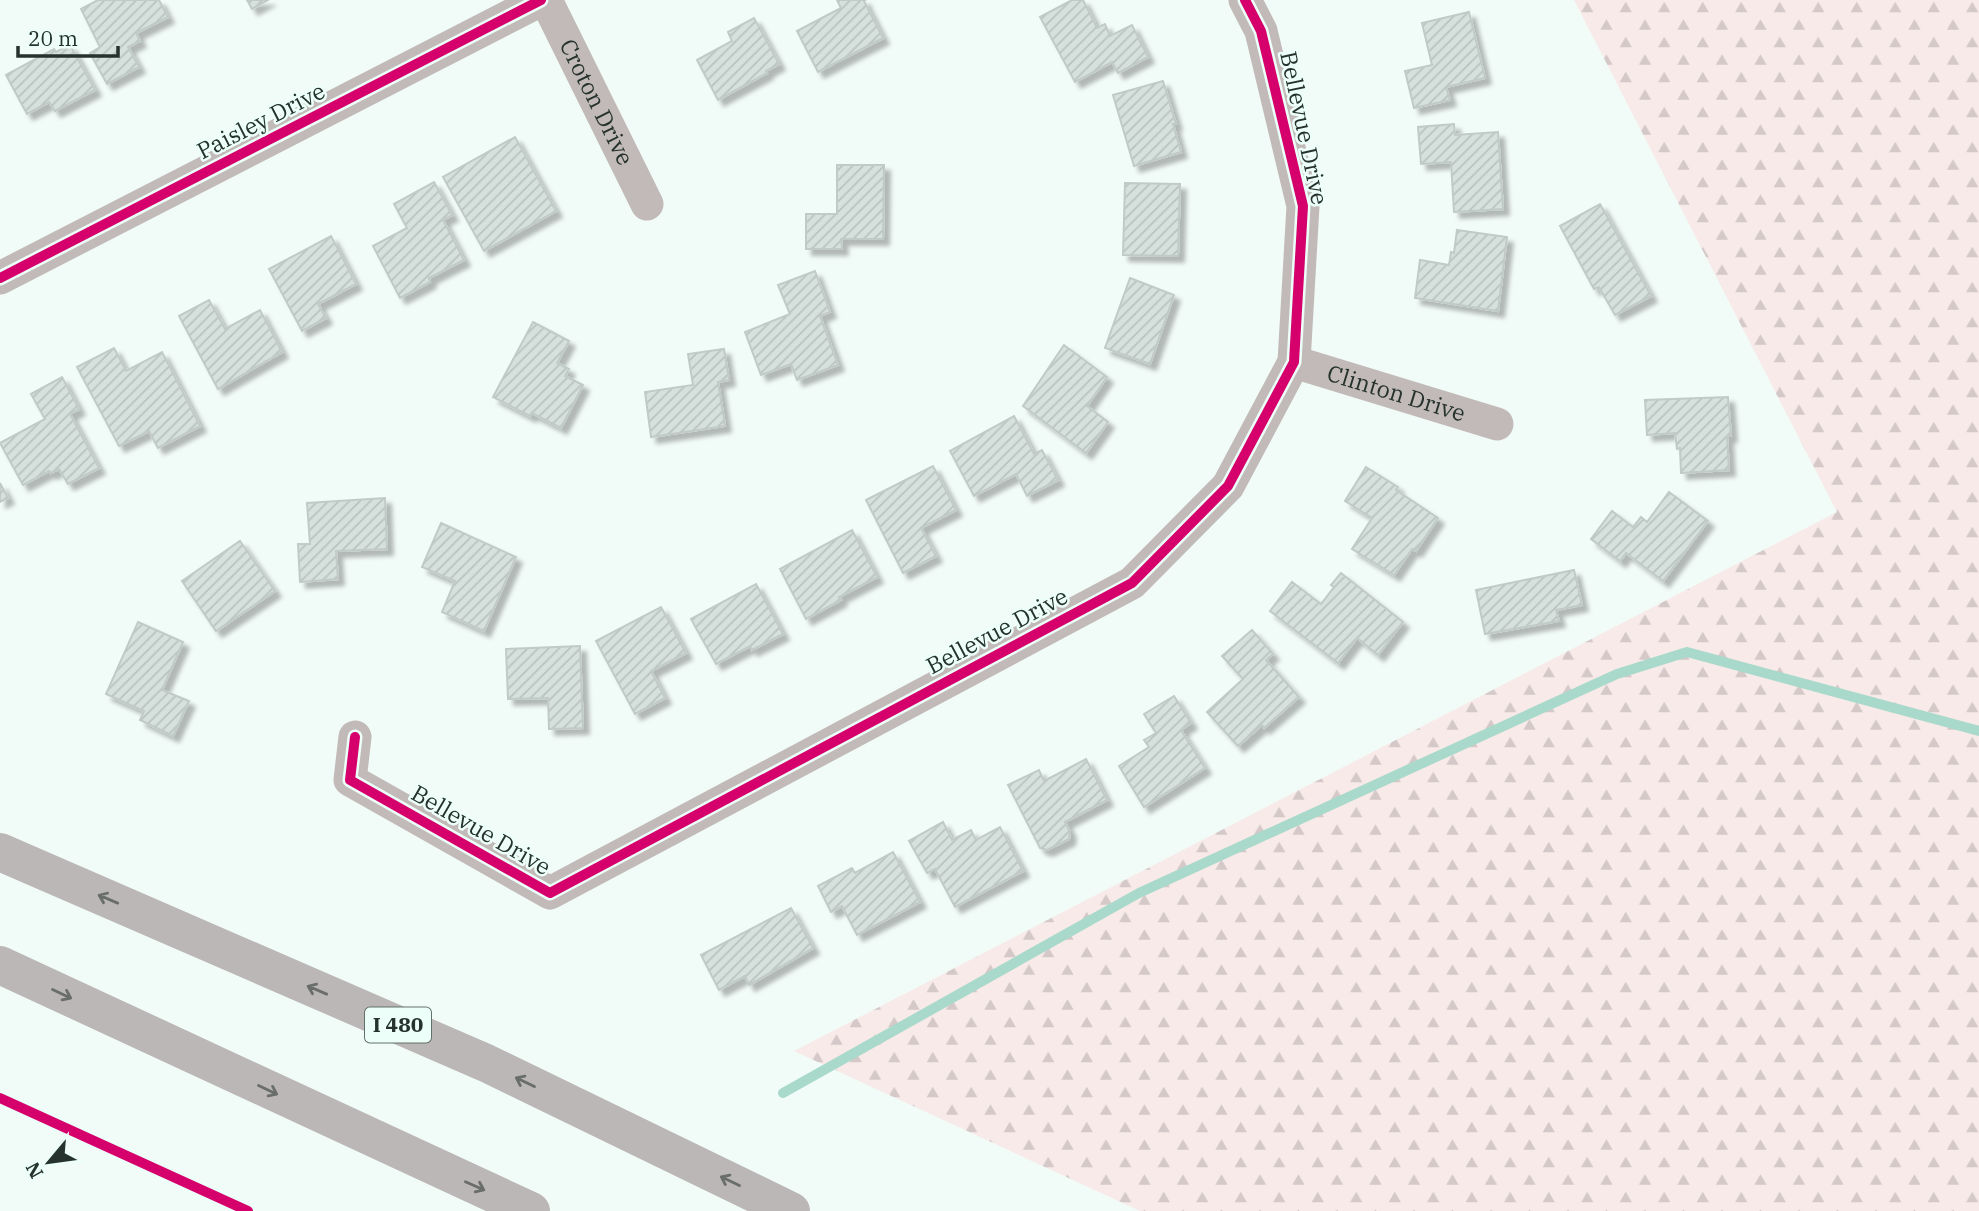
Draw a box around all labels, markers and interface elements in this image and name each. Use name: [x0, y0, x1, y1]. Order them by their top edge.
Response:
scale bar: [18, 14, 117, 58]
text: 20 m: [28, 24, 78, 52]
street label: Croton Drive: [554, 34, 641, 170]
street label: Bellevue Drive: [1274, 48, 1336, 207]
street label: Paisley Drive: [191, 75, 330, 165]
street label: Clinton Drive: [1324, 357, 1469, 428]
street label: Bellevue Drive: [921, 580, 1072, 680]
street label: Bellevue Drive: [406, 777, 557, 881]
one-way arrow: [98, 892, 120, 905]
one-way arrow: [307, 983, 328, 996]
one-way arrow: [51, 988, 72, 1001]
road number: I 480: [365, 1007, 431, 1042]
one-way arrow: [515, 1075, 536, 1089]
one-way arrow: [257, 1084, 278, 1097]
north arrow: [14, 1127, 84, 1197]
text: N: [20, 1158, 48, 1183]
one-way arrow: [720, 1174, 741, 1188]
one-way arrow: [463, 1180, 485, 1193]

